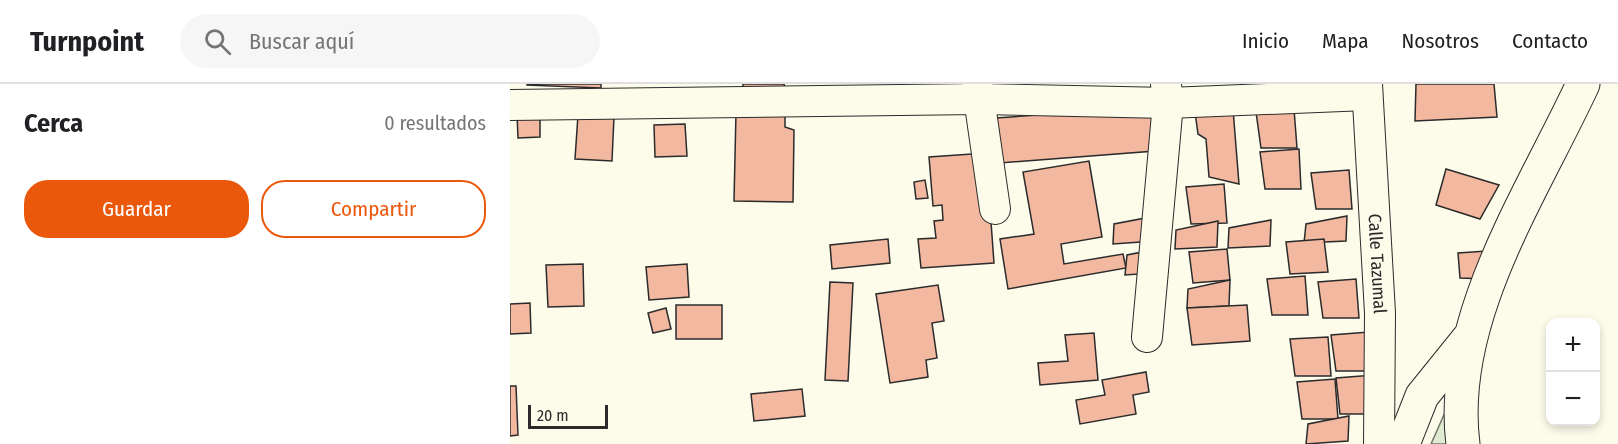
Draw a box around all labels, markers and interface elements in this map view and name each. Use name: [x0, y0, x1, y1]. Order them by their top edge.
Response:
search box: [180, 14, 600, 68]
text: Turnpoint: [30, 25, 144, 58]
icon: search: [201, 25, 234, 58]
text: Buscar aquí: [249, 28, 354, 55]
text: Inicio: [1242, 28, 1289, 54]
text: Mapa: [1322, 28, 1369, 54]
text: Nosotros: [1402, 28, 1479, 54]
text: Contacto: [1512, 28, 1588, 54]
text: Cerca: [24, 108, 83, 139]
text: 0 resultados: [384, 111, 486, 135]
button: Guardar: [24, 180, 249, 238]
button: Compartir: [261, 180, 486, 238]
street label: Calle Tazumal: [1363, 213, 1391, 315]
map controls: [1546, 318, 1600, 426]
button: +: [1546, 318, 1600, 372]
button: −: [1546, 372, 1600, 426]
scale bar: [528, 402, 608, 430]
text: 20 m: [537, 406, 568, 425]

